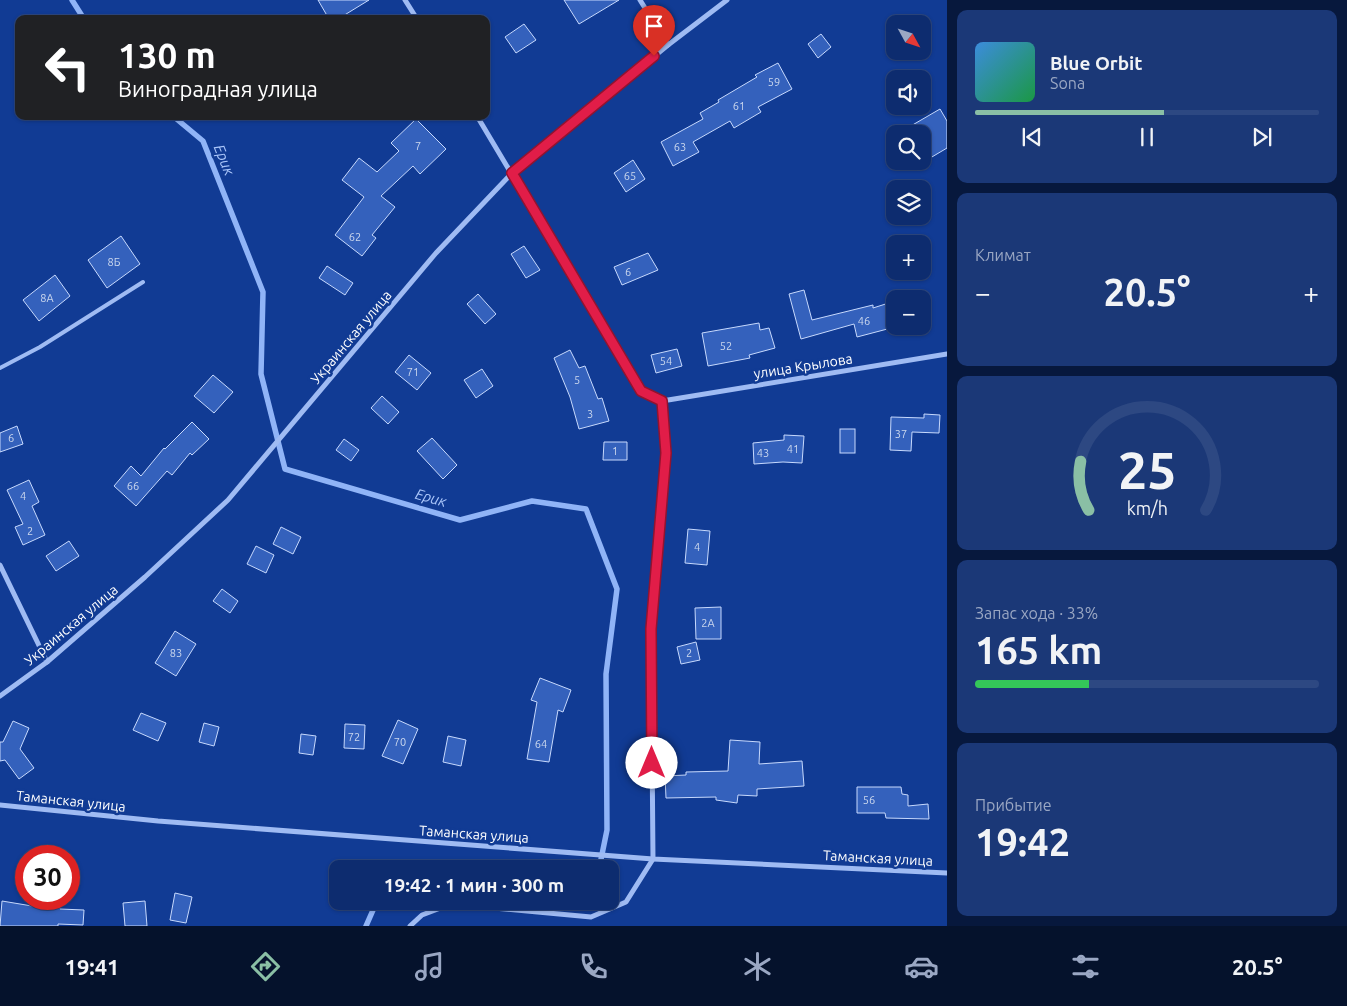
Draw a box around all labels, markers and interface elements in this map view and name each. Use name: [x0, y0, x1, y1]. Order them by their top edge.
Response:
pin: [633, 5, 675, 56]
icon: arrive: [640, 12, 668, 40]
north arrow: [886, 15, 931, 60]
map controls: [886, 15, 931, 335]
icon: left: [35, 35, 100, 100]
text: 130 m: [118, 35, 216, 75]
text: Blue Orbit: [1050, 52, 1143, 74]
button: sound: [886, 70, 931, 115]
text: Sona: [1050, 74, 1085, 92]
text: Виноградная улица: [118, 76, 318, 101]
house number: 59: [768, 76, 780, 88]
house number: 61: [733, 100, 745, 112]
icon: previous: [1018, 123, 1046, 151]
icon: pause: [1133, 123, 1161, 151]
icon: next: [1248, 123, 1276, 151]
button: search: [886, 125, 931, 170]
house number: 7: [415, 140, 421, 152]
house number: 63: [674, 141, 686, 153]
water label: Ерик: [211, 142, 238, 178]
house number: 65: [624, 170, 636, 182]
button: layers: [886, 180, 931, 225]
house number: 62: [349, 231, 361, 243]
button: +: [886, 235, 931, 280]
text: Климат: [975, 246, 1031, 264]
house number: 8Б: [108, 256, 121, 268]
house number: 6: [625, 266, 631, 278]
text: 20.5°: [1103, 271, 1191, 313]
text: −: [975, 277, 991, 308]
text: +: [1303, 277, 1319, 308]
street label: Украинская улица: [307, 287, 395, 387]
button: −: [886, 290, 931, 335]
house number: 8А: [40, 292, 55, 304]
house number: 46: [858, 315, 870, 327]
house number: 52: [720, 340, 732, 352]
street label: улица Крылова: [752, 350, 854, 382]
house number: 54: [660, 355, 672, 367]
house number: 71: [407, 366, 419, 378]
house number: 5: [574, 374, 580, 386]
house number: 3: [587, 408, 593, 420]
house number: 37: [895, 428, 907, 440]
house number: 6: [8, 432, 14, 444]
text: 25: [1118, 441, 1176, 499]
house number: 41: [787, 443, 799, 455]
house number: 1: [612, 445, 618, 457]
house number: 43: [757, 447, 769, 459]
house number: 66: [127, 480, 139, 492]
water label: Ерик: [413, 485, 449, 510]
house number: 4: [20, 490, 26, 502]
text: km/h: [1126, 498, 1168, 518]
house number: 2: [27, 525, 33, 537]
house number: 4: [694, 541, 700, 553]
street label: Украинская улица: [21, 581, 121, 669]
text: Запас хода · 33%: [975, 604, 1098, 622]
house number: 2А: [701, 617, 716, 629]
text: 165 km: [975, 629, 1102, 671]
house number: 83: [170, 647, 182, 659]
house number: 2: [686, 647, 692, 659]
house number: 72: [348, 731, 360, 743]
house number: 70: [394, 736, 406, 748]
position arrow: [625, 736, 677, 788]
house number: 64: [535, 738, 547, 750]
street label: Таманская улица: [15, 787, 127, 815]
house number: 56: [863, 794, 875, 806]
text: Прибытие: [975, 796, 1052, 814]
text: 19:42: [975, 821, 1070, 863]
street label: Таманская улица: [419, 822, 529, 846]
speed limit sign: 30: [15, 845, 80, 910]
street label: Таманская улица: [823, 847, 933, 869]
text: 19:42 · 1 мин · 300 m: [384, 874, 564, 896]
icon: directions: [248, 949, 283, 984]
icon: music: [412, 949, 447, 984]
icon: phone: [576, 949, 611, 984]
icon: climate: [740, 949, 775, 984]
icon: car: [904, 949, 939, 984]
icon: filters: [1068, 949, 1103, 984]
text: 19:41: [64, 954, 120, 979]
text: 20.5°: [1232, 954, 1282, 979]

